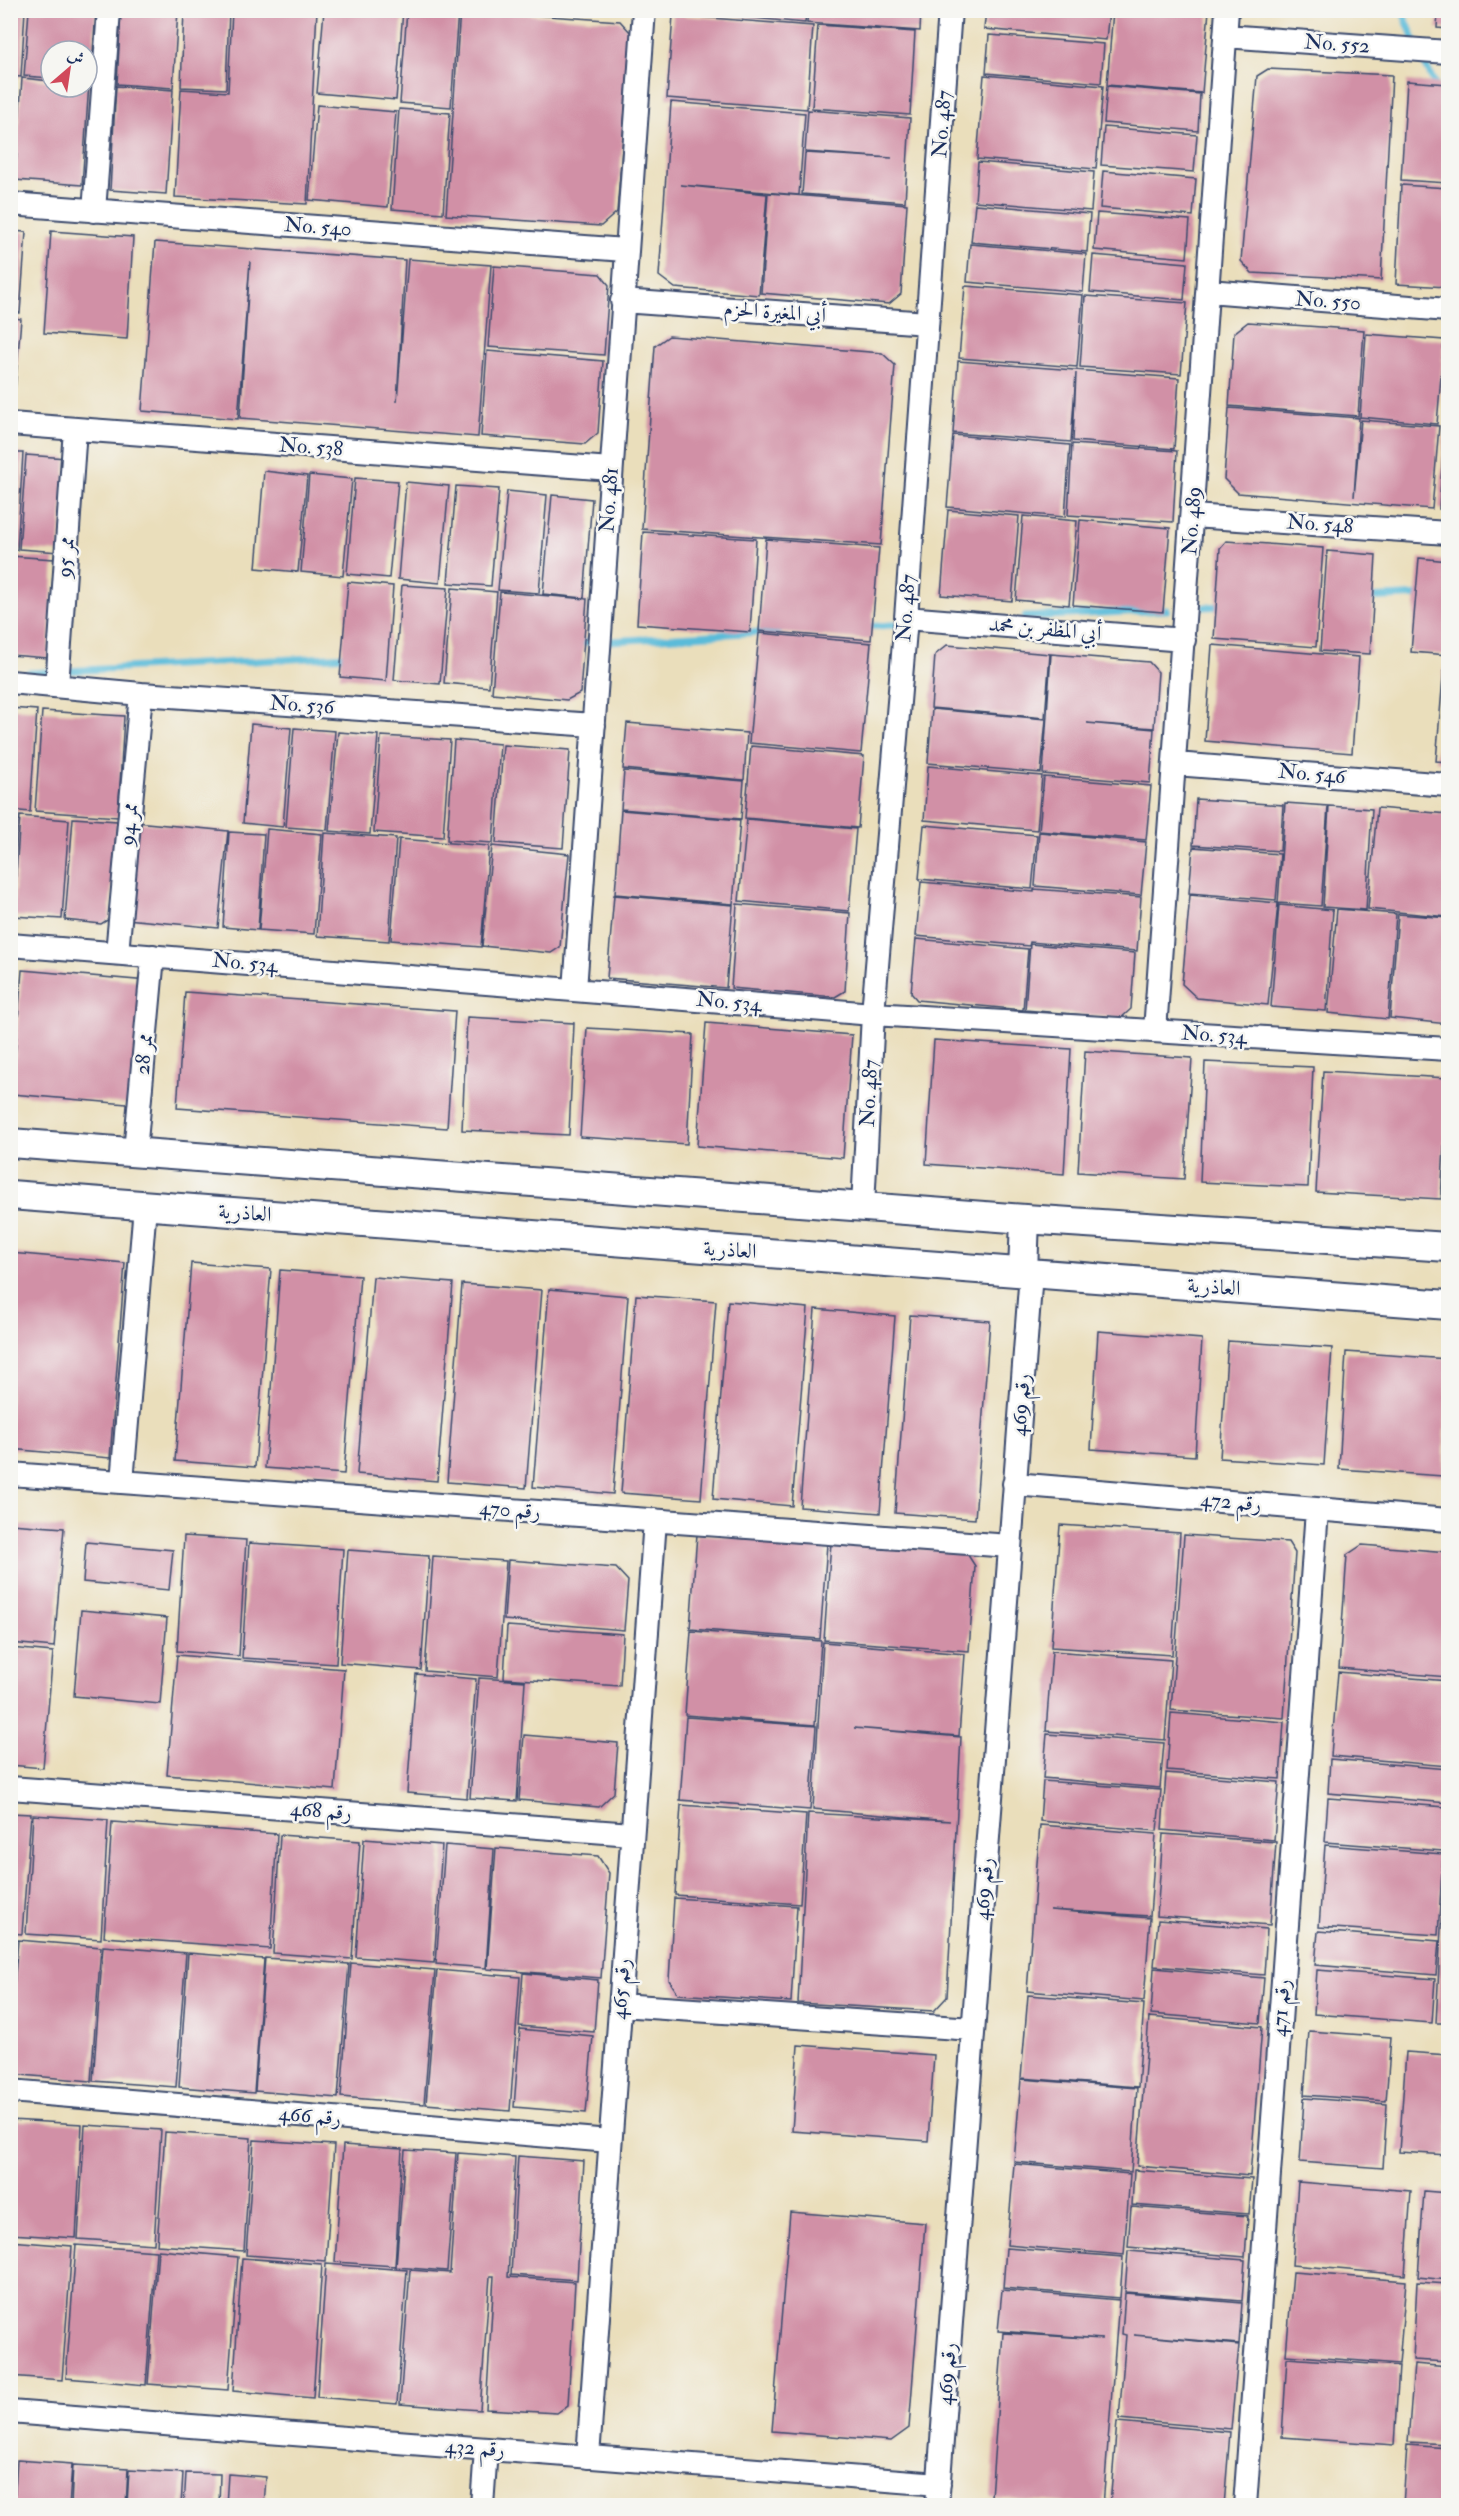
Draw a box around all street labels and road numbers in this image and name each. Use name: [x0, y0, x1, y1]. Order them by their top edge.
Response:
street label: No. 552: [1303, 28, 1371, 60]
street label: No. 487: [926, 89, 958, 159]
street label: No. 540: [283, 211, 353, 243]
street label: No. 550: [1294, 285, 1362, 317]
street label: أبي المغيرة الحزم: [723, 293, 827, 333]
street label: No. 538: [278, 431, 344, 463]
street label: No. 481: [593, 466, 625, 534]
street label: No. 489: [1176, 486, 1208, 556]
street label: No. 548: [1286, 508, 1354, 540]
street label: ممر 95: [51, 536, 81, 580]
street label: No. 487: [890, 573, 922, 643]
street label: أبي المظفر بن محمد: [987, 609, 1103, 650]
street label: No. 536: [269, 689, 337, 721]
street label: No. 546: [1277, 758, 1348, 791]
street label: ممر 94: [113, 801, 144, 849]
street label: No. 534: [211, 947, 280, 979]
street label: No. 534: [695, 986, 764, 1018]
street label: No. 534: [1180, 1019, 1249, 1051]
street label: ممر 28: [129, 1032, 159, 1076]
street label: No. 487: [854, 1058, 884, 1128]
street label: العاذرية: [218, 1198, 272, 1228]
street label: العاذرية: [703, 1235, 757, 1265]
street label: العاذرية: [1187, 1272, 1241, 1302]
street label: رقم 469: [1005, 1373, 1043, 1438]
street label: رقم 472: [1199, 1486, 1263, 1524]
street label: رقم 470: [478, 1494, 541, 1532]
street label: رقم 468: [289, 1795, 353, 1833]
street label: رقم 469: [968, 1857, 1006, 1922]
street label: رقم 465: [605, 1958, 643, 2021]
street label: رقم 471: [1266, 1978, 1302, 2038]
street label: رقم 466: [277, 2100, 342, 2138]
street label: رقم 469: [931, 2342, 969, 2407]
street label: رقم 432: [444, 2432, 506, 2470]

